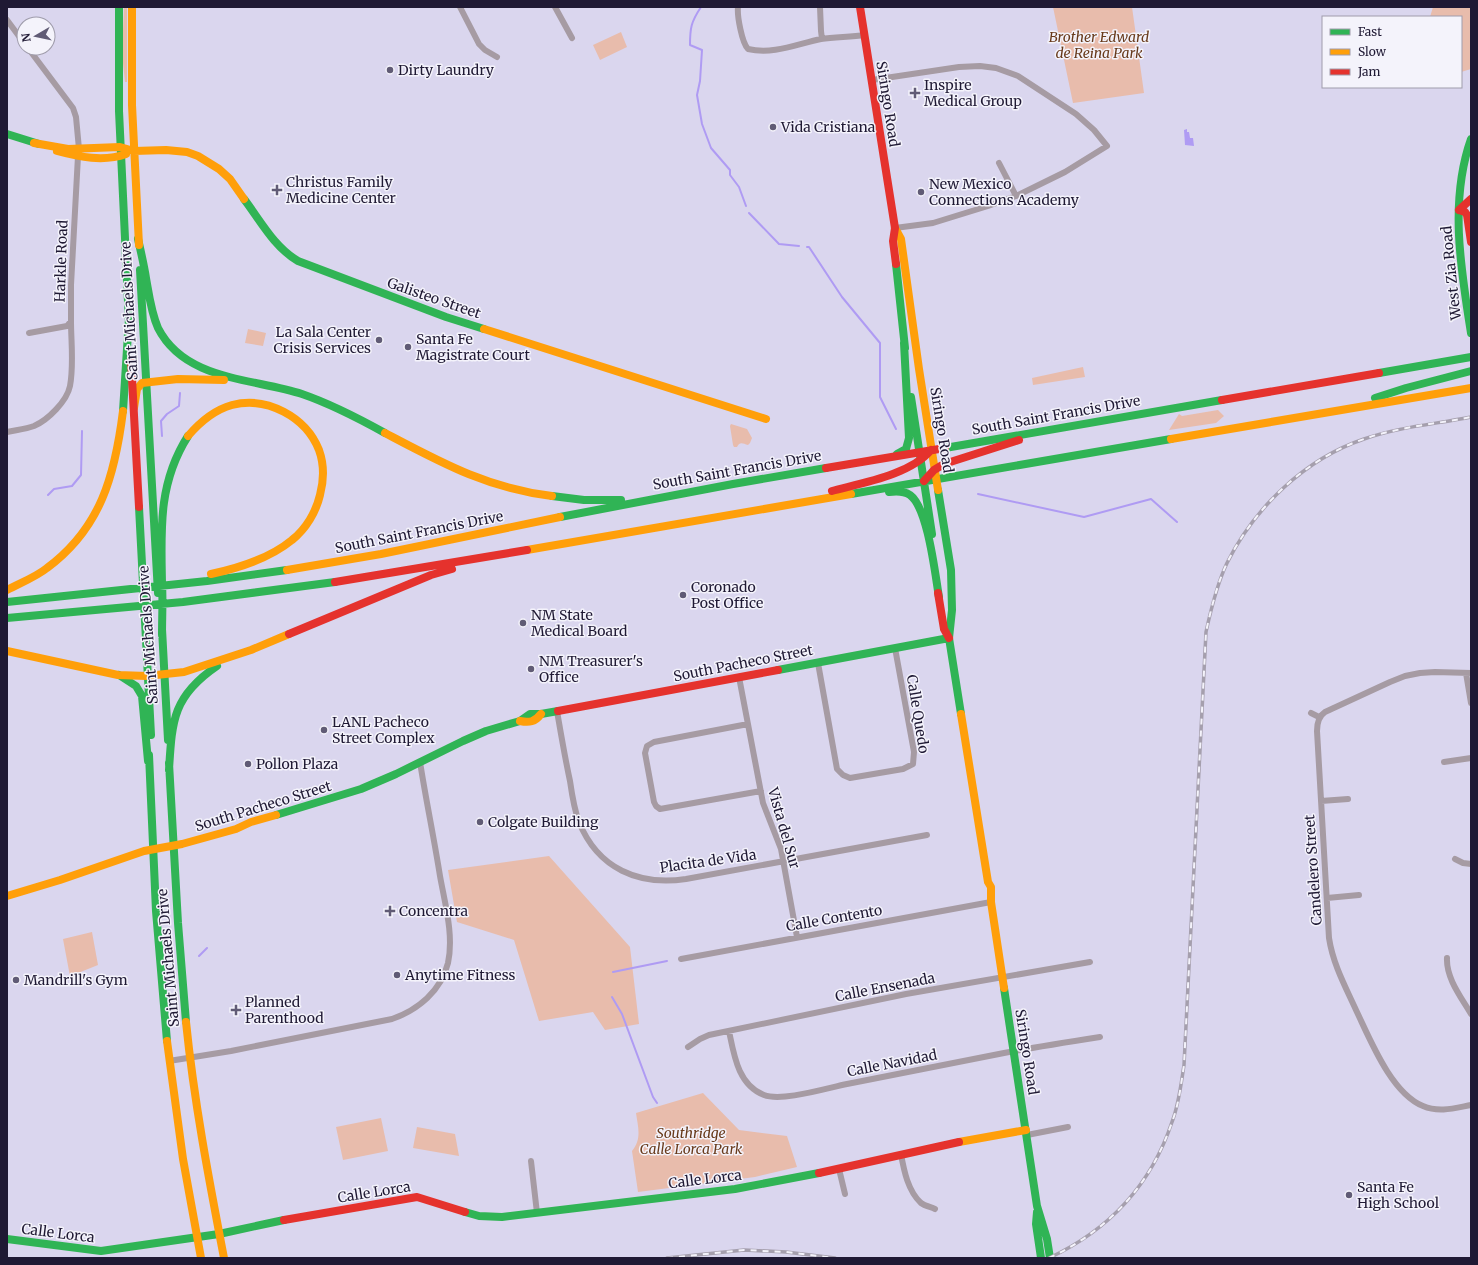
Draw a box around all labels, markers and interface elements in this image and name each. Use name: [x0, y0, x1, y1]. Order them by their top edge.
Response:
north arrow: [16, 16, 56, 56]
legend: [1322, 16, 1462, 88]
text: Fast: [1358, 24, 1382, 39]
park label: Brother Edward de Reina Park: [1049, 28, 1149, 62]
text: N: [18, 32, 34, 43]
text: Slow: [1358, 44, 1387, 59]
street label: Siringo Road: [872, 60, 904, 149]
place label: Dirty Laundry: [398, 61, 495, 79]
text: Jam: [1357, 64, 1381, 79]
marker: Dirty Laundry: [385, 65, 395, 75]
place label: Inspire Medical Group: [924, 76, 1022, 110]
marker: Inspire Medical Group: [909, 87, 921, 99]
place label: Vida Cristiana: [780, 118, 876, 136]
marker: Vida Cristiana: [768, 122, 778, 132]
place label: Christus Family Medicine Center: [286, 173, 396, 207]
place label: New Mexico Connections Academy: [929, 175, 1080, 209]
marker: Christus Family Medicine Center: [271, 184, 283, 196]
marker: New Mexico Connections Academy: [916, 187, 926, 197]
street label: Harkle Road: [51, 219, 71, 303]
street label: West Zia Road: [1437, 224, 1465, 322]
street label: Saint Michaels Drive: [116, 241, 142, 381]
street label: Galisteo Street: [385, 274, 484, 323]
place label: La Sala Center Crisis Services: [274, 323, 371, 357]
place label: Santa Fe Magistrate Court: [416, 330, 530, 364]
marker: La Sala Center Crisis Services: [374, 335, 384, 345]
marker: Santa Fe Magistrate Court: [403, 342, 413, 352]
street label: Siringo Road: [926, 386, 958, 475]
street label: South Saint Francis Drive: [970, 391, 1142, 439]
street label: South Saint Francis Drive: [651, 446, 823, 494]
street label: South Saint Francis Drive: [333, 507, 505, 557]
street label: Saint Michaels Drive: [134, 565, 162, 705]
place label: Coronado Post Office: [691, 578, 763, 612]
marker: Coronado Post Office: [678, 590, 688, 600]
place label: NM State Medical Board: [531, 606, 628, 640]
marker: NM State Medical Board: [518, 618, 528, 628]
street label: South Pacheco Street: [672, 641, 815, 685]
place label: NM Treasurer's Office: [539, 652, 643, 686]
marker: NM Treasurer's Office: [526, 664, 536, 674]
street label: Calle Quedo: [903, 673, 933, 755]
place label: LANL Pacheco Street Complex: [332, 713, 435, 747]
marker: LANL Pacheco Street Complex: [319, 725, 329, 735]
place label: Pollon Plaza: [256, 755, 339, 773]
marker: Pollon Plaza: [243, 759, 253, 769]
street label: South Pacheco Street: [193, 777, 334, 835]
street label: Vista del Sur: [764, 784, 804, 871]
place label: Colgate Building: [488, 813, 599, 831]
street label: Candelero Street: [1300, 814, 1326, 926]
marker: Colgate Building: [475, 817, 485, 827]
street label: Placita de Vida: [659, 845, 758, 877]
street label: Saint Michaels Drive: [153, 888, 183, 1028]
street label: Calle Contento: [785, 901, 883, 935]
place label: Concentra: [399, 902, 468, 920]
marker: Concentra: [384, 905, 396, 917]
place label: Anytime Fitness: [404, 966, 516, 984]
street label: Calle Ensenada: [833, 968, 937, 1006]
marker: Anytime Fitness: [392, 970, 402, 980]
place label: Mandrill's Gym: [24, 971, 128, 989]
marker: Mandrill's Gym: [11, 975, 21, 985]
place label: Planned Parenthood: [245, 993, 324, 1027]
marker: Planned Parenthood: [230, 1004, 242, 1016]
street label: Siringo Road: [1011, 1008, 1043, 1097]
street label: Calle Navidad: [846, 1045, 939, 1081]
park label: Southridge Calle Lorca Park: [640, 1124, 743, 1158]
street label: Calle Lorca: [667, 1166, 743, 1192]
street label: Calle Lorca: [336, 1177, 412, 1207]
place label: Santa Fe High School: [1357, 1178, 1440, 1212]
marker: Santa Fe High School: [1344, 1190, 1354, 1200]
street label: Calle Lorca: [20, 1220, 96, 1246]

